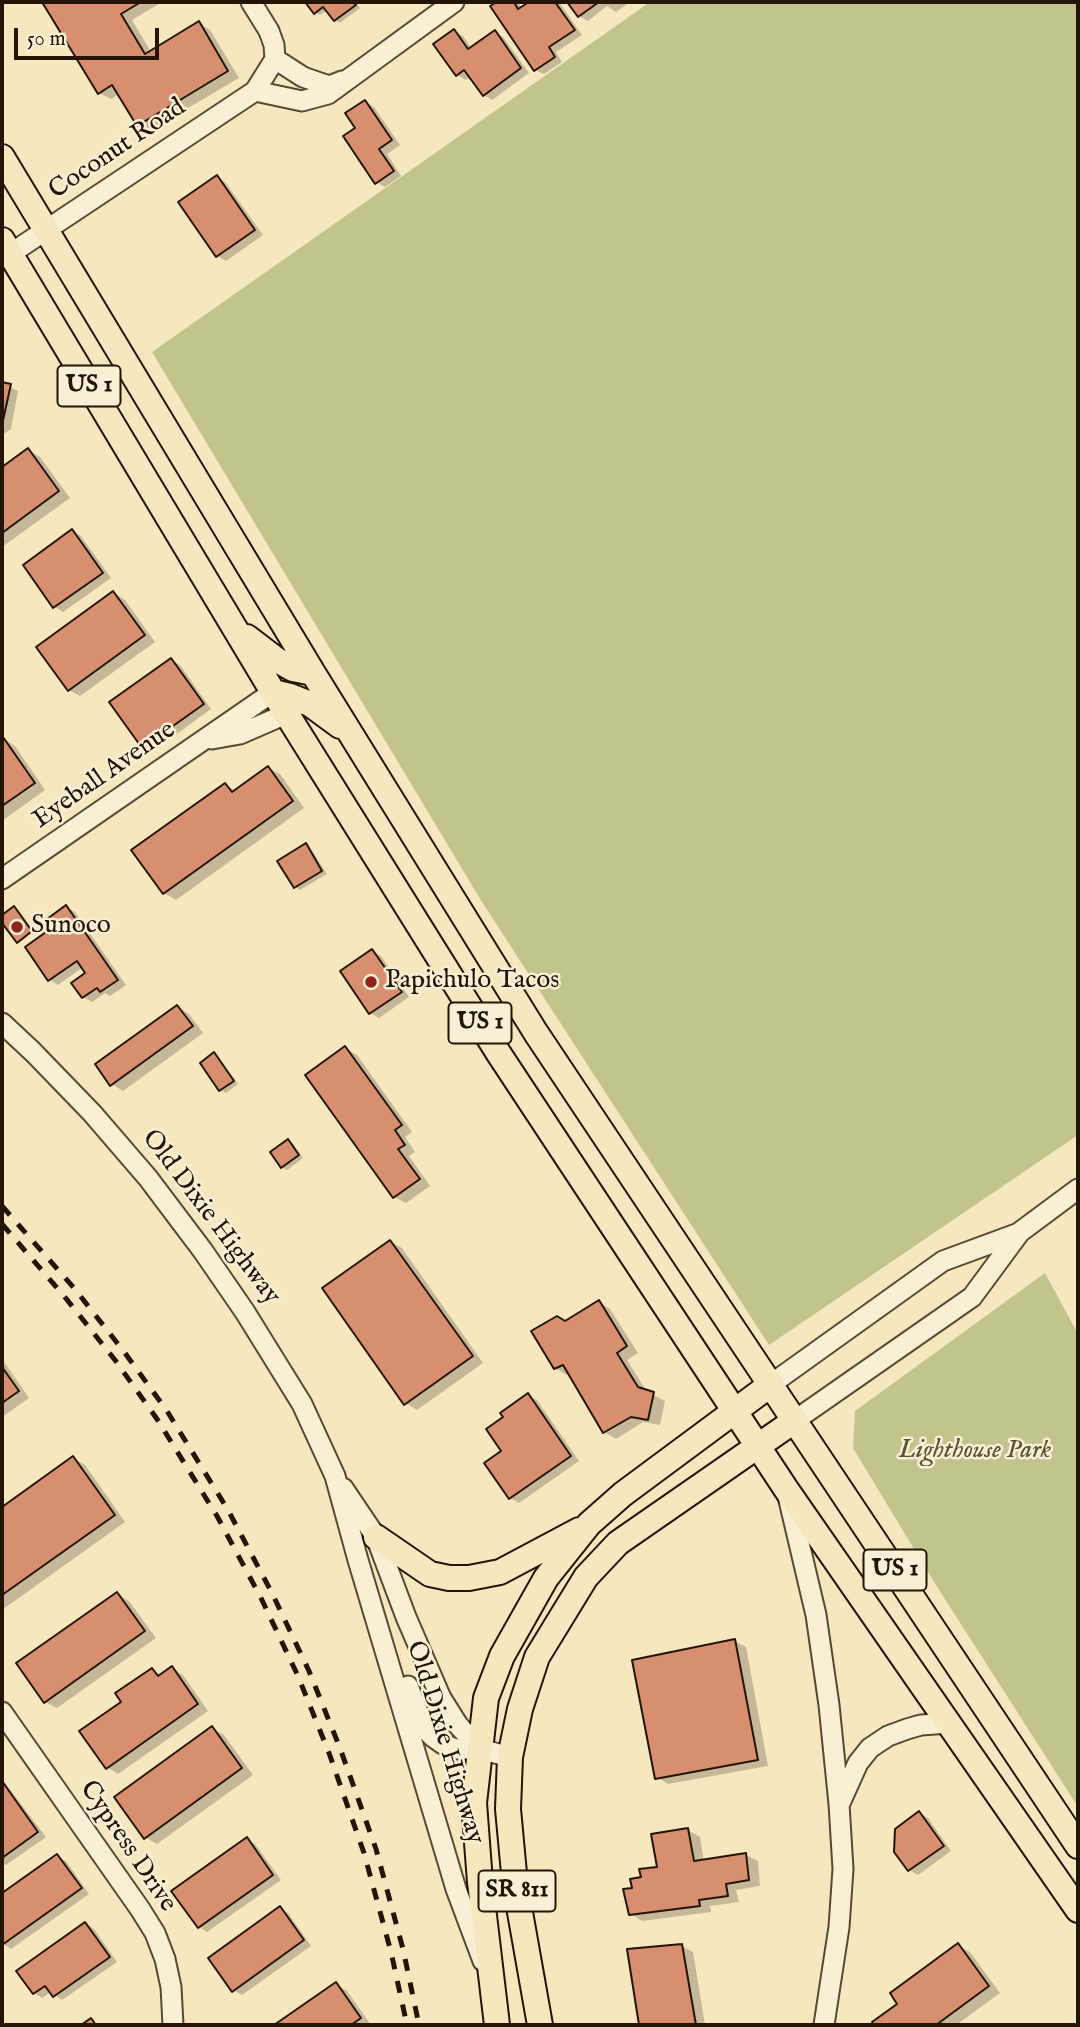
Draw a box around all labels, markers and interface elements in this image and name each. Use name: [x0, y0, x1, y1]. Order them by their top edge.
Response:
scale bar: [18, 14, 163, 58]
text: 50 m: [27, 26, 66, 53]
street label: Coconut Road: [44, 93, 192, 207]
road number: US 1: [57, 366, 120, 407]
street label: Eyeball Avenue: [28, 715, 182, 837]
place label: Sunoco: [31, 911, 111, 943]
marker: Sunoco: [9, 919, 25, 935]
place label: Papichulo Tacos: [385, 966, 559, 998]
marker: Papichulo Tacos: [363, 974, 379, 990]
road number: US 1: [448, 1002, 512, 1044]
street label: Old Dixie Highway: [134, 1124, 286, 1312]
park label: Lighthouse Park: [899, 1436, 1051, 1468]
road number: US 1: [864, 1550, 926, 1590]
street label: Old Dixie Highway: [398, 1638, 490, 1848]
street label: Cypress Drive: [72, 1776, 182, 1918]
road number: SR 811: [478, 1870, 556, 1912]

